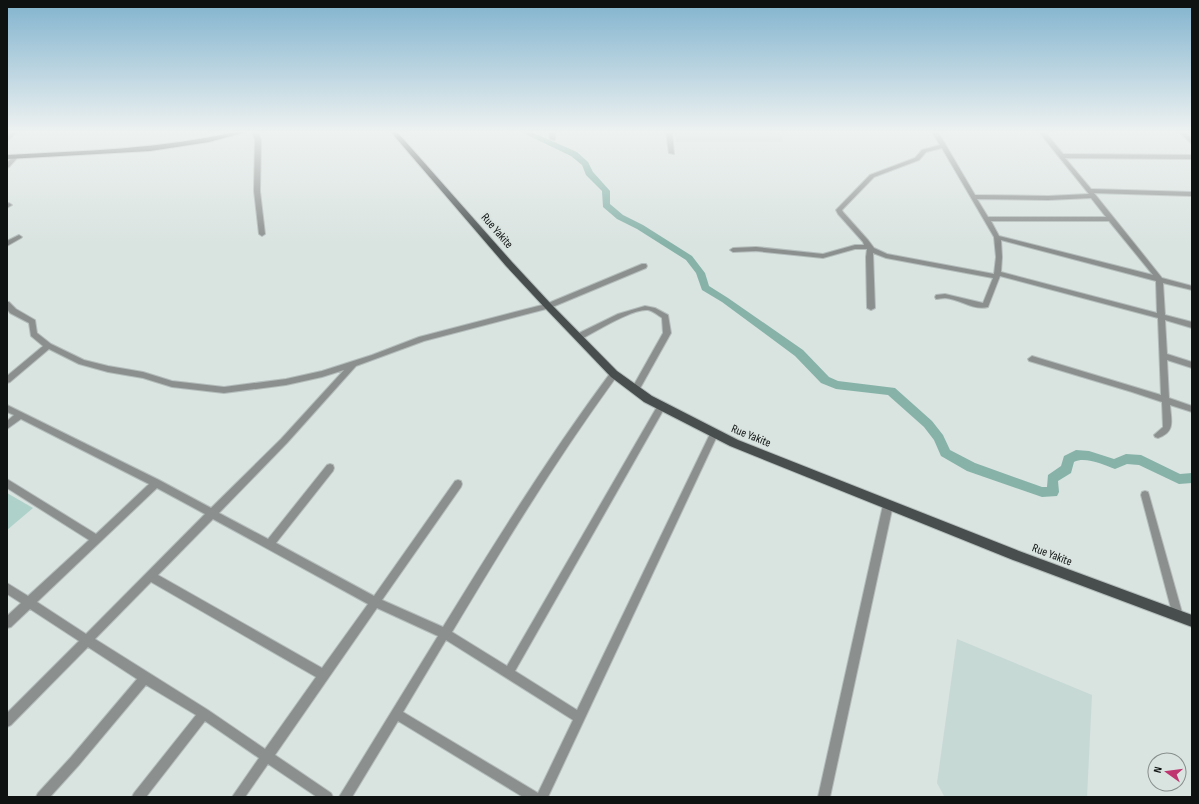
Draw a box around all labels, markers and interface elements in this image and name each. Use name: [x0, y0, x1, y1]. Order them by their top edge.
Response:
street label: Rue Yakite: [478, 210, 516, 252]
street label: Rue Yakite: [729, 421, 773, 451]
street label: Rue Yakite: [1030, 541, 1074, 570]
north arrow: [1147, 752, 1187, 792]
text: N: [1151, 765, 1165, 774]

